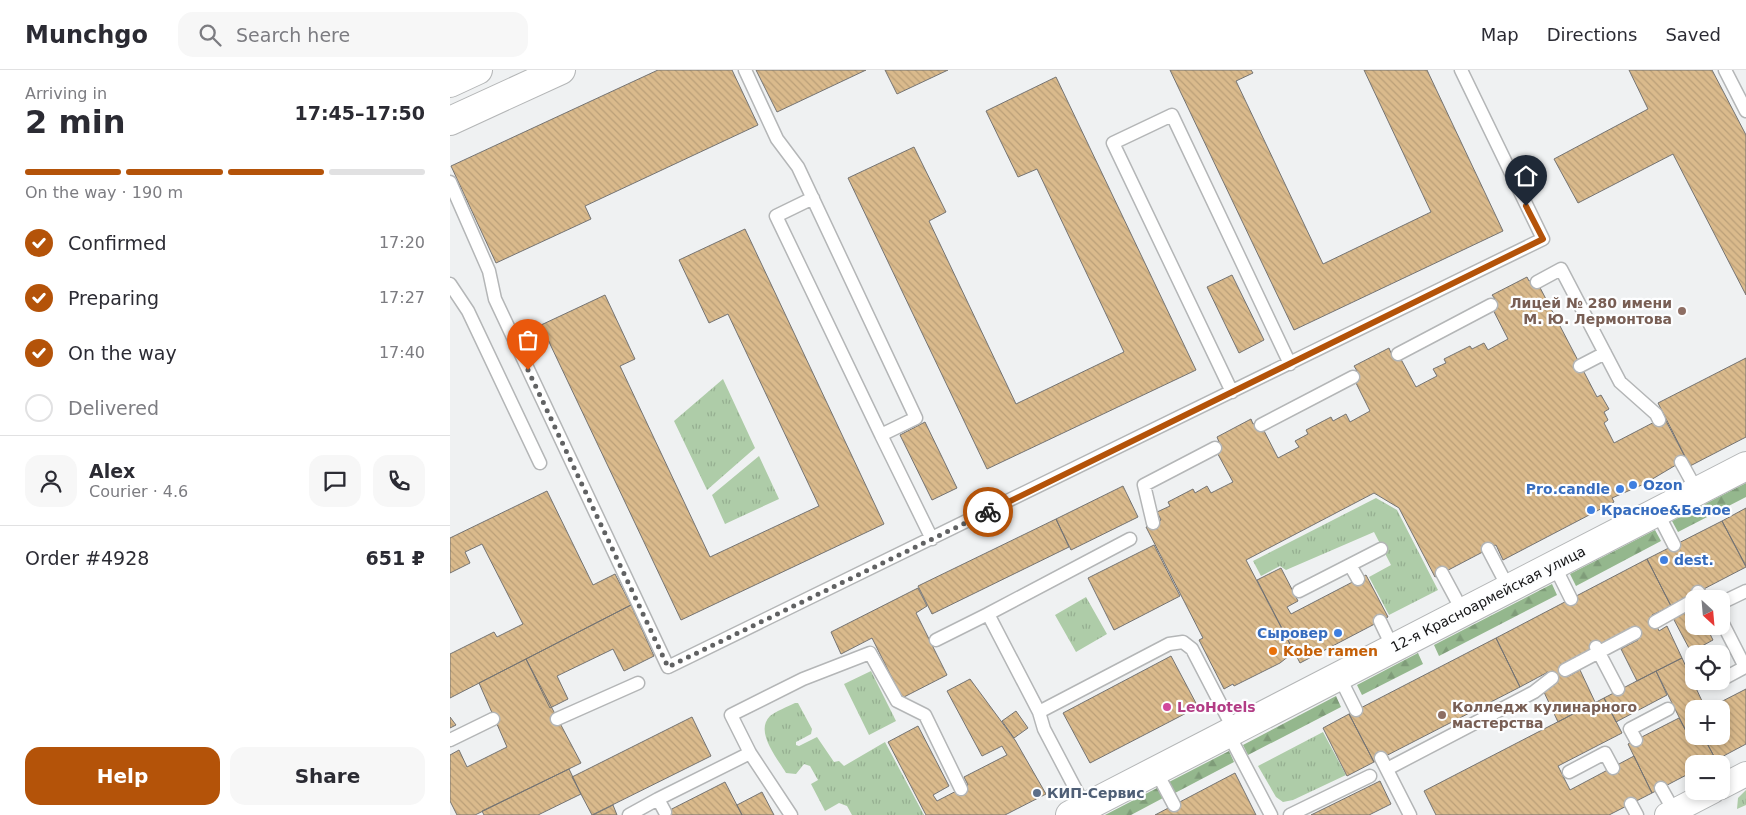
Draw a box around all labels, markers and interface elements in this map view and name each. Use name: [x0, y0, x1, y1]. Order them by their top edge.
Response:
search box: [178, 12, 528, 57]
text: Munchgo: [25, 21, 148, 49]
icon: search: [196, 21, 224, 49]
text: Search here: [236, 24, 350, 46]
text: Map: [1481, 24, 1519, 45]
text: Directions: [1547, 24, 1637, 45]
text: Saved: [1665, 24, 1721, 45]
text: Arriving in: [25, 84, 107, 103]
text: 17:45–17:50: [295, 102, 425, 124]
text: 2 min: [25, 103, 126, 141]
pin: [1505, 155, 1547, 206]
icon: home: [1512, 162, 1540, 190]
text: On the way · 190 m: [25, 183, 183, 202]
icon: check: [25, 229, 53, 257]
text: Confirmed: [68, 232, 167, 254]
text: 17:20: [379, 233, 425, 252]
icon: check: [25, 284, 53, 312]
text: Preparing: [68, 287, 159, 309]
text: 17:27: [379, 288, 425, 307]
place label: Лицей № 280 имени М. Ю. Лермонтова: [1510, 295, 1672, 327]
marker: Лицей № 280 имени М. Ю. Лермонтова: [1676, 305, 1688, 317]
pin: [507, 319, 549, 370]
icon: bag: [514, 326, 542, 354]
icon: check: [25, 339, 53, 367]
text: On the way: [68, 342, 177, 364]
text: 17:40: [379, 343, 425, 362]
text: Delivered: [68, 397, 159, 419]
button: person: [25, 455, 77, 507]
button: chat: [309, 455, 361, 507]
button: phone: [373, 455, 425, 507]
text: Alex: [89, 460, 135, 482]
place label: Ozon: [1643, 477, 1683, 493]
marker: Ozon: [1627, 479, 1639, 491]
place label: Pro.candle: [1526, 481, 1610, 497]
text: Courier · 4.6: [89, 482, 188, 501]
marker: Pro.candle: [1614, 483, 1626, 495]
courier: [963, 487, 1013, 537]
icon: bike: [974, 498, 1002, 526]
place label: Красное&Белое: [1601, 502, 1731, 518]
marker: Красное&Белое: [1585, 504, 1597, 516]
street label: 12-я Красноармейская улица: [1388, 543, 1588, 655]
text: Order #4928: [25, 547, 149, 569]
text: 651 ₽: [366, 547, 425, 569]
place label: dest.: [1674, 552, 1714, 568]
marker: dest.: [1658, 554, 1670, 566]
north arrow: [1685, 590, 1730, 635]
map controls: [1685, 590, 1730, 800]
place label: Сыровер: [1257, 625, 1328, 641]
marker: Сыровер: [1332, 627, 1344, 639]
place label: Kobe ramen: [1283, 643, 1378, 659]
marker: Kobe ramen: [1267, 645, 1279, 657]
button: locate: [1685, 645, 1730, 690]
place label: LeoHotels: [1177, 699, 1256, 715]
place label: Колледж кулинарного мастерства: [1452, 699, 1638, 731]
button: +: [1685, 700, 1730, 745]
marker: LeoHotels: [1161, 701, 1173, 713]
marker: Колледж кулинарного мастерства: [1436, 709, 1448, 721]
button: Help: [25, 747, 220, 805]
button: Share: [230, 747, 425, 805]
button: −: [1685, 755, 1730, 800]
place label: КИП-Сервис: [1047, 785, 1144, 801]
marker: КИП-Сервис: [1031, 787, 1043, 799]

